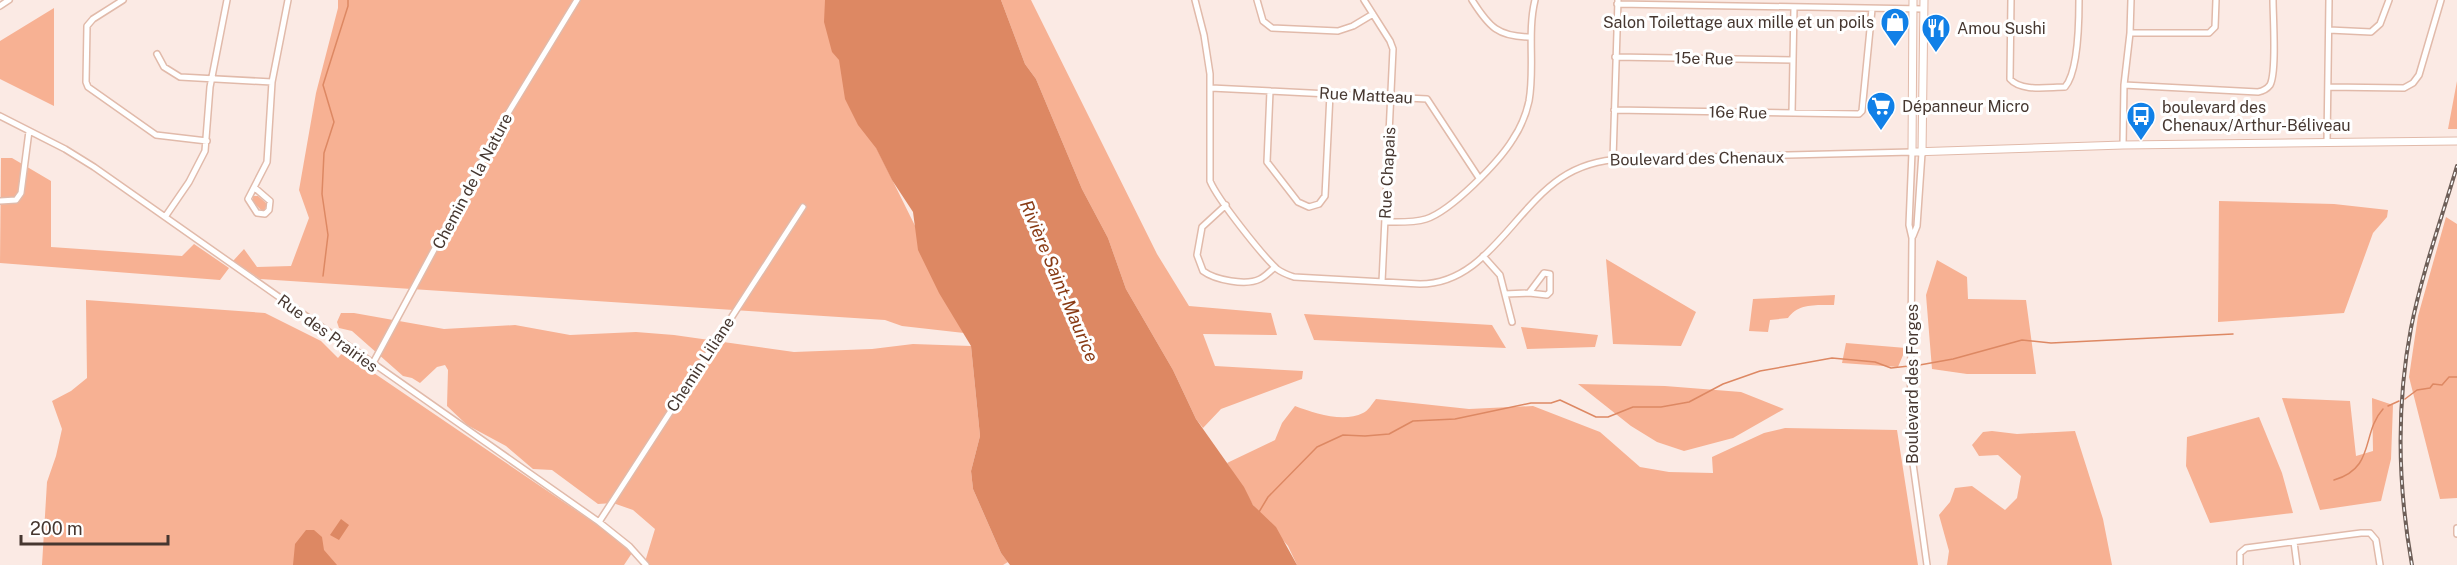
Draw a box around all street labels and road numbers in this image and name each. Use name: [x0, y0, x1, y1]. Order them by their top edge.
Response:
street label: 15e Rue: [1675, 48, 1733, 69]
street label: Rue Matteau: [1319, 84, 1413, 107]
street label: 16e Rue: [1709, 102, 1767, 123]
street label: Chemin de la Nature: [429, 110, 516, 252]
street label: Rue Chapais: [1376, 126, 1399, 220]
street label: Boulevard des Chenaux: [1609, 147, 1785, 170]
street label: Rue des Prairies: [274, 291, 382, 376]
street label: Boulevard des Forges: [1903, 304, 1922, 464]
street label: Chemin Liliane: [663, 313, 738, 415]

